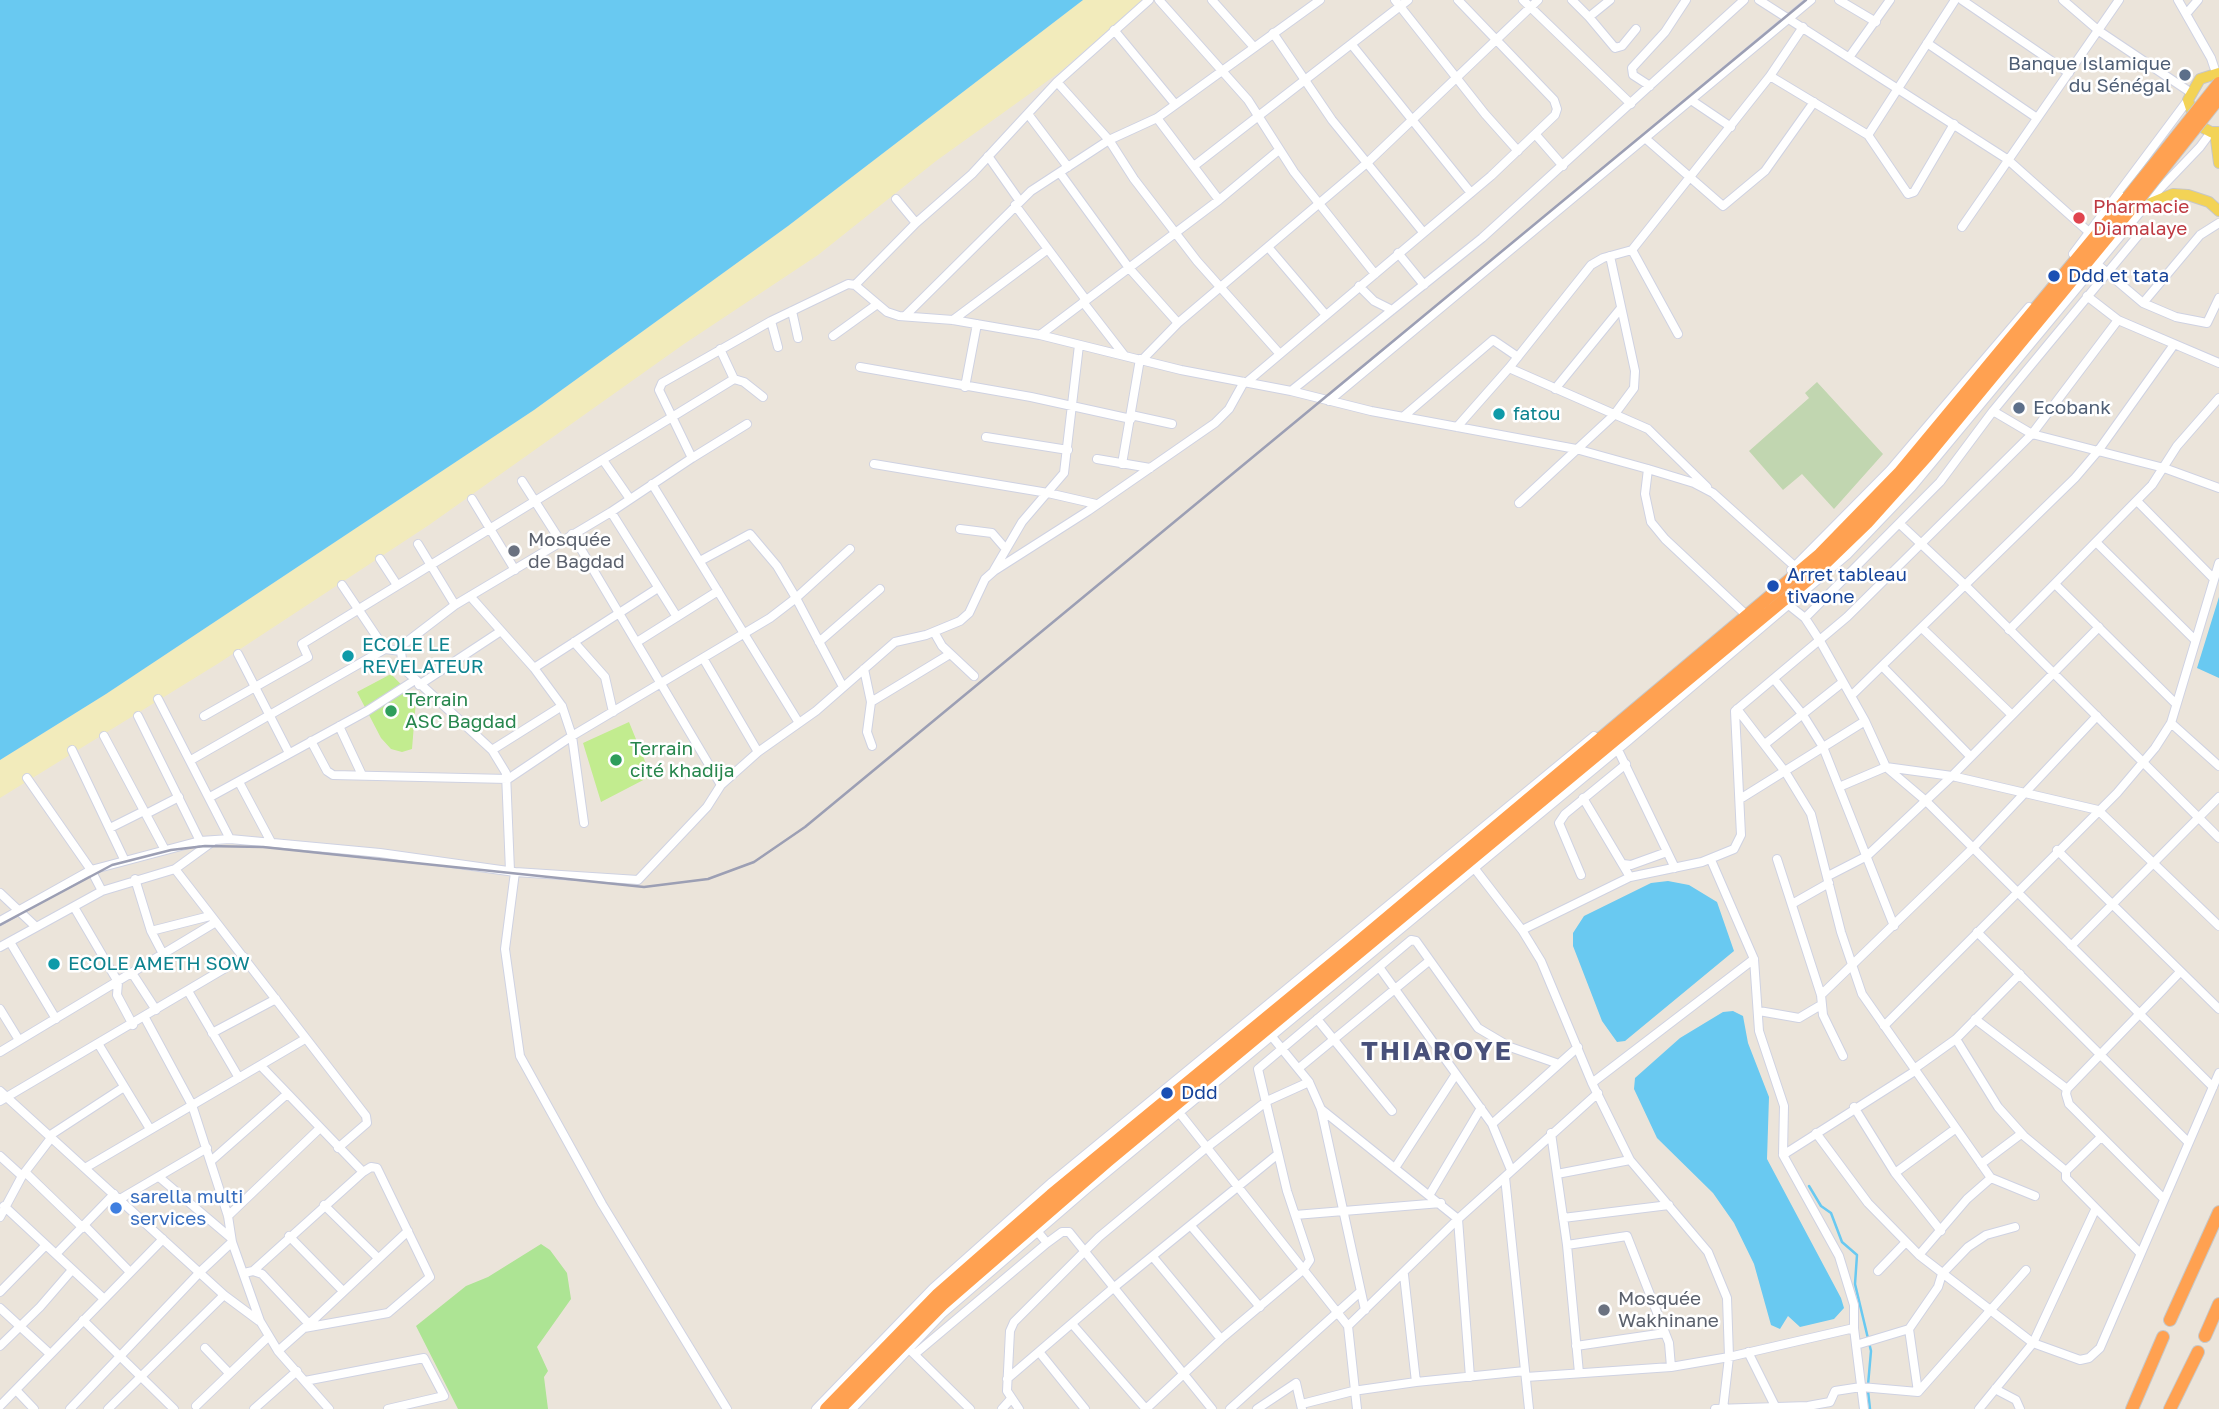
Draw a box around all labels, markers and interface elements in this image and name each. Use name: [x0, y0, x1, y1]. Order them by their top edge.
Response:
place label: Banque Islamique du Sénégal: [2008, 53, 2171, 97]
marker: Banque Islamique du Sénégal: [2177, 67, 2193, 83]
place label: Pharmacie Diamalaye: [2093, 196, 2189, 240]
marker: Pharmacie Diamalaye: [2071, 210, 2087, 226]
place label: Ddd et tata: [2068, 265, 2169, 287]
marker: Ddd et tata: [2046, 268, 2062, 284]
place label: Ecobank: [2033, 397, 2111, 419]
marker: Ecobank: [2011, 400, 2027, 416]
place label: fatou: [1513, 403, 1561, 425]
marker: fatou: [1491, 406, 1507, 422]
place label: Mosquée de Bagdad: [528, 529, 625, 573]
marker: Mosquée de Bagdad: [506, 543, 522, 559]
place label: Arret tableau tivaone: [1787, 564, 1907, 608]
marker: Arret tableau tivaone: [1765, 578, 1781, 594]
place label: ECOLE LE REVELATEUR: [362, 634, 484, 678]
marker: ECOLE LE REVELATEUR: [340, 648, 356, 664]
place label: Terrain ASC Bagdad: [405, 689, 517, 733]
marker: Terrain ASC Bagdad: [383, 703, 399, 719]
place label: Terrain cité khadija: [630, 738, 735, 782]
marker: Terrain cité khadija: [608, 752, 624, 768]
place label: ECOLE AMETH SOW: [68, 953, 250, 975]
marker: ECOLE AMETH SOW: [46, 956, 62, 972]
district label: THIAROYE: [1362, 1036, 1512, 1068]
place label: Ddd: [1181, 1082, 1218, 1104]
marker: Ddd: [1159, 1085, 1175, 1101]
place label: sarella multi services: [130, 1186, 243, 1230]
marker: sarella multi services: [108, 1200, 124, 1216]
place label: Mosquée Wakhinane: [1618, 1288, 1719, 1332]
marker: Mosquée Wakhinane: [1596, 1302, 1612, 1318]

